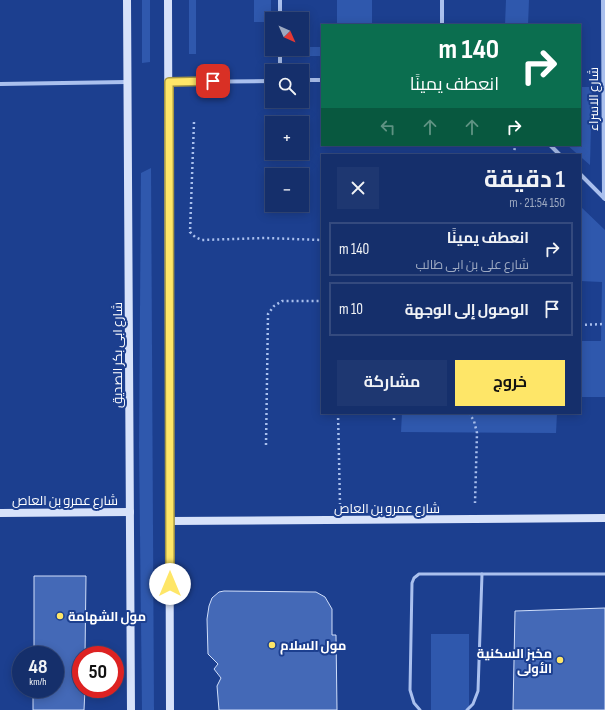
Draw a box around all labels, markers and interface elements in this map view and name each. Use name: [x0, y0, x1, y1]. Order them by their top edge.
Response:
north arrow: [265, 12, 309, 56]
map controls: [265, 12, 309, 212]
text: 140 m: [438, 33, 499, 66]
icon: right: [513, 40, 565, 92]
pin: [196, 64, 230, 98]
button: search: [265, 64, 309, 108]
street label: شارع الاسراء: [586, 67, 602, 131]
icon: arrive: [202, 70, 224, 92]
text: انعطف يمينًا: [410, 74, 499, 95]
button: +: [265, 116, 309, 160]
icon: left: [377, 116, 399, 138]
icon: ahead: [419, 116, 441, 138]
icon: ahead: [461, 116, 483, 138]
icon: right: [503, 116, 525, 138]
text: 1 دقيقة: [484, 165, 565, 194]
button: close: [337, 167, 379, 209]
button: −: [265, 168, 309, 212]
text: 150 m · 21:54: [509, 195, 565, 211]
text: انعطف يمينًا: [447, 229, 529, 248]
icon: right: [541, 238, 563, 260]
text: 140 m: [339, 240, 369, 259]
text: شارع على بن ابى طالب: [415, 257, 529, 273]
icon: arrive: [541, 298, 563, 320]
text: 10 m: [339, 300, 363, 319]
text: الوصول إلى الوجهة: [405, 301, 529, 320]
street label: شارع ابى بكر الصديق: [110, 302, 126, 408]
button: مشاركة: [337, 360, 447, 406]
button: خروج: [455, 360, 565, 406]
street label: شارع عمرو بن العاص: [12, 493, 118, 509]
street label: شارع عمرو بن العاص: [334, 501, 440, 517]
position arrow: [149, 563, 191, 605]
place label: مول الشهامة: [68, 609, 146, 625]
marker: مول الشهامة: [55, 611, 65, 621]
place label: مول السلام: [280, 638, 346, 655]
marker: مول السلام: [267, 640, 277, 650]
speed limit sign: 50: [72, 646, 124, 698]
place label: مخبز السكنية الأولى: [477, 646, 552, 677]
text: 48: [29, 655, 47, 679]
marker: مخبز السكنية الأولى: [555, 655, 565, 665]
text: km/h: [29, 676, 47, 688]

